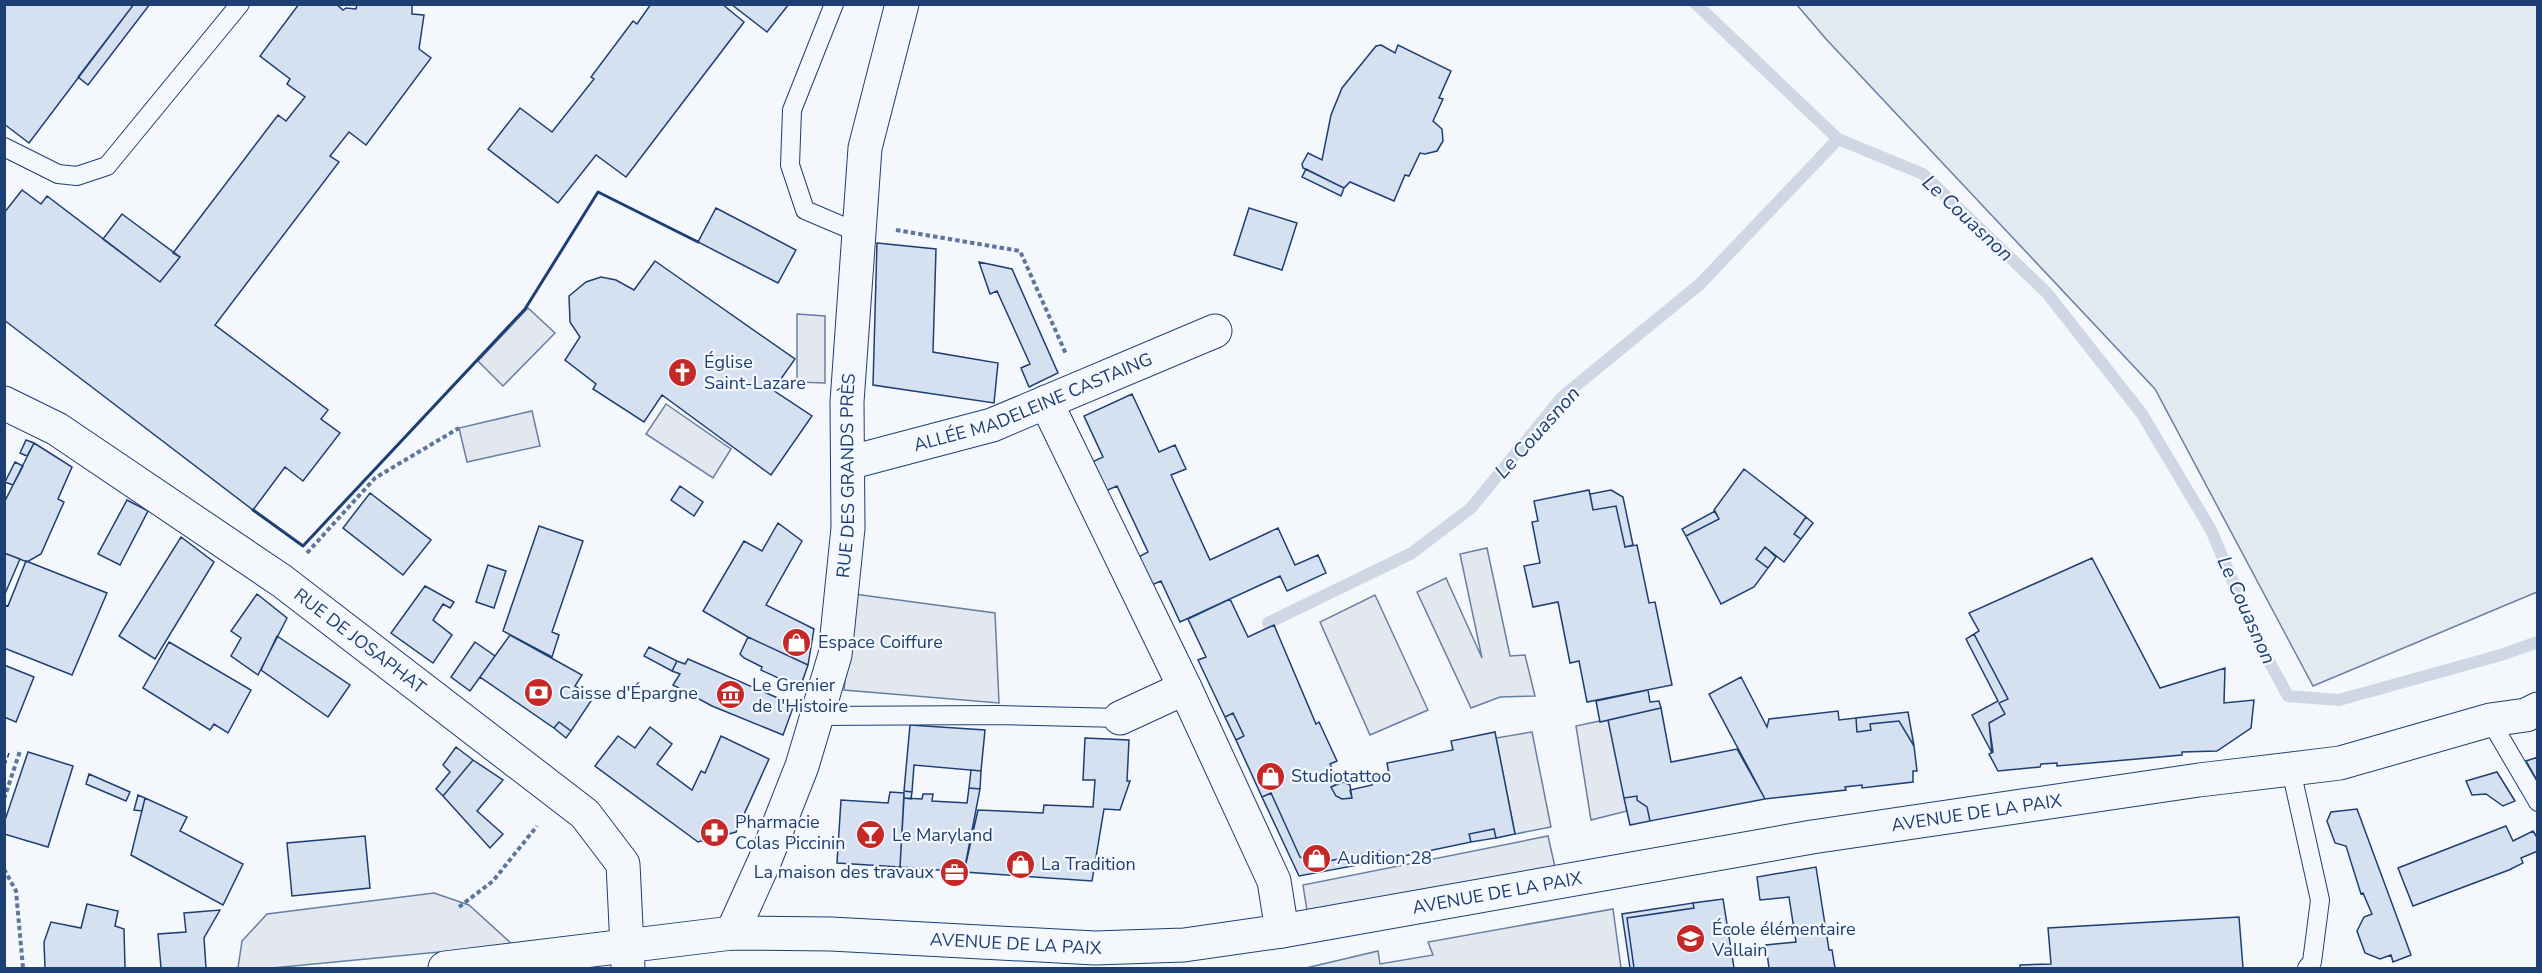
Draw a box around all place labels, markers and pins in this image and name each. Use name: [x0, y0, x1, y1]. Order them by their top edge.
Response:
place label: Église Saint-Lazare: [704, 350, 806, 395]
church icon: Église Saint-Lazare: [667, 356, 699, 388]
shop icon: Espace Coiffure: [781, 626, 813, 658]
place label: Espace Coiffure: [818, 630, 943, 654]
place label: Le Grenier de l'Histoire: [752, 673, 848, 718]
bank icon: Caisse d'Épargne: [522, 677, 554, 709]
museum icon: Le Grenier de l'Histoire: [715, 679, 747, 711]
place label: Caisse d'Épargne: [559, 681, 698, 705]
shop icon: Studiotattoo: [1254, 760, 1286, 792]
place label: Studiotattoo: [1291, 764, 1391, 788]
place label: Pharmacie Colas Piccinin: [735, 810, 846, 855]
pharmacy icon: Pharmacie Colas Piccinin: [698, 816, 730, 848]
bar icon: Le Maryland: [855, 819, 887, 851]
place label: Le Maryland: [892, 823, 993, 847]
shop icon: Audition 28: [1300, 842, 1332, 874]
place label: Audition 28: [1337, 846, 1432, 870]
shop icon: La Tradition: [1004, 848, 1036, 880]
place label: La Tradition: [1041, 852, 1136, 876]
office icon: La maison des travaux: [939, 856, 971, 888]
place label: La maison des travaux: [754, 860, 935, 884]
place label: École élémentaire Vallain: [1711, 917, 1856, 962]
school or university icon: École élémentaire Vallain: [1675, 923, 1707, 955]

